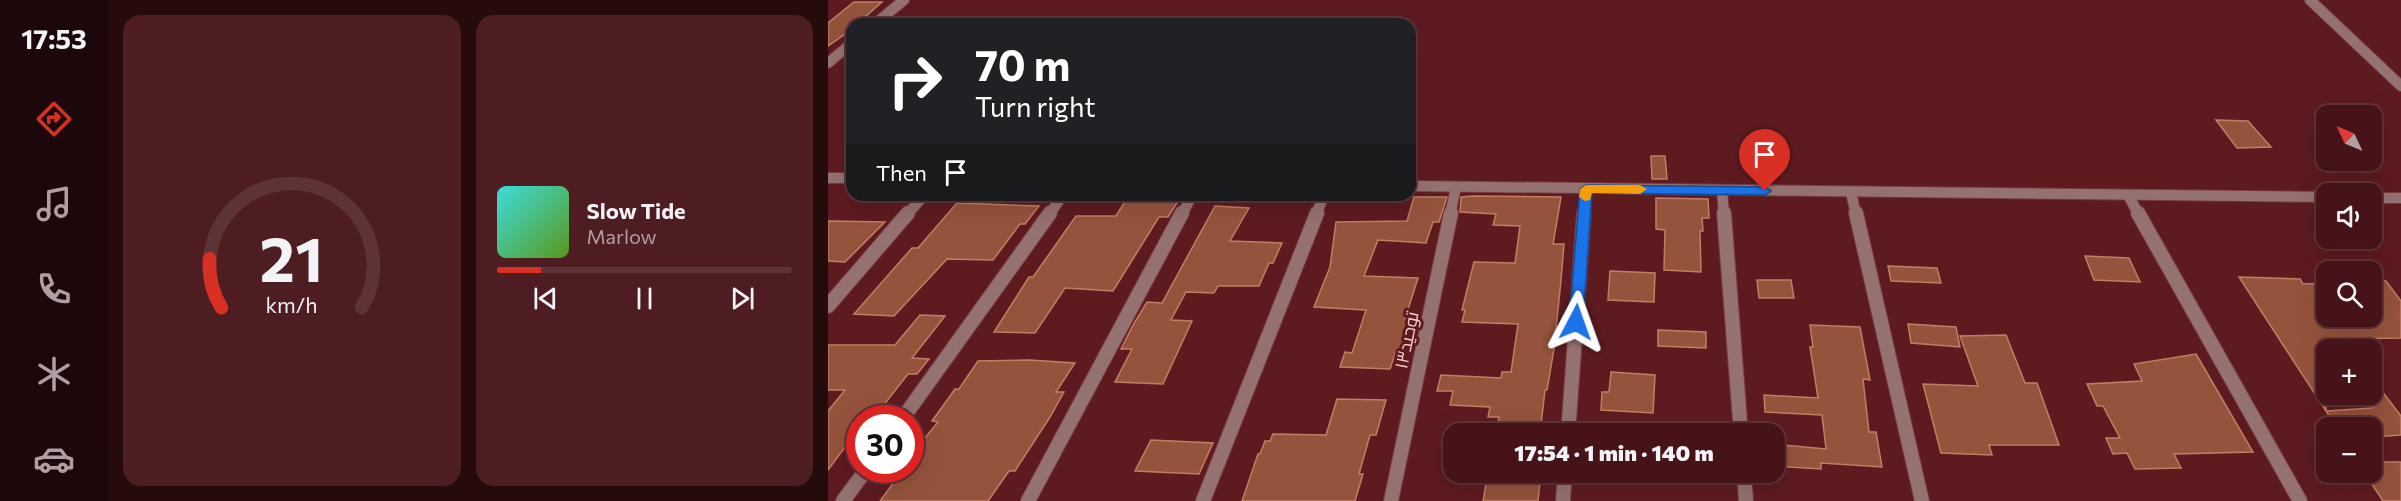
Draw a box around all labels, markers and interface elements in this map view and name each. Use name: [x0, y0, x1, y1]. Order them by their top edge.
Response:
text: 17:53: [21, 22, 87, 55]
text: 70 m: [975, 38, 1070, 90]
icon: right: [876, 42, 954, 120]
text: Turn right: [975, 90, 1095, 123]
icon: directions: [33, 98, 75, 140]
north arrow: [2316, 105, 2382, 171]
map controls: [2316, 105, 2382, 483]
pin: [1739, 129, 1790, 191]
icon: arrive: [1748, 138, 1781, 171]
icon: arrive: [939, 156, 972, 189]
text: Then: [876, 159, 927, 186]
icon: music: [33, 183, 75, 225]
button: sound: [2316, 183, 2382, 249]
text: Slow Tide: [587, 197, 686, 224]
text: 21: [260, 219, 324, 295]
text: Marlow: [587, 224, 657, 248]
button: search: [2316, 261, 2382, 327]
icon: phone: [33, 268, 75, 310]
icon: previous: [529, 282, 562, 315]
icon: pause: [628, 282, 661, 315]
icon: next: [726, 282, 759, 315]
position arrow: [1544, 290, 1608, 354]
text: km/h: [266, 291, 318, 317]
street label: توحید۱۳: [1389, 309, 1424, 371]
button: +: [2316, 339, 2382, 405]
icon: climate: [33, 353, 75, 395]
speed limit sign: 30: [846, 405, 924, 483]
button: −: [2316, 417, 2382, 483]
icon: car: [33, 438, 75, 480]
text: 17:54 · 1 min · 140 m: [1514, 439, 1714, 466]

